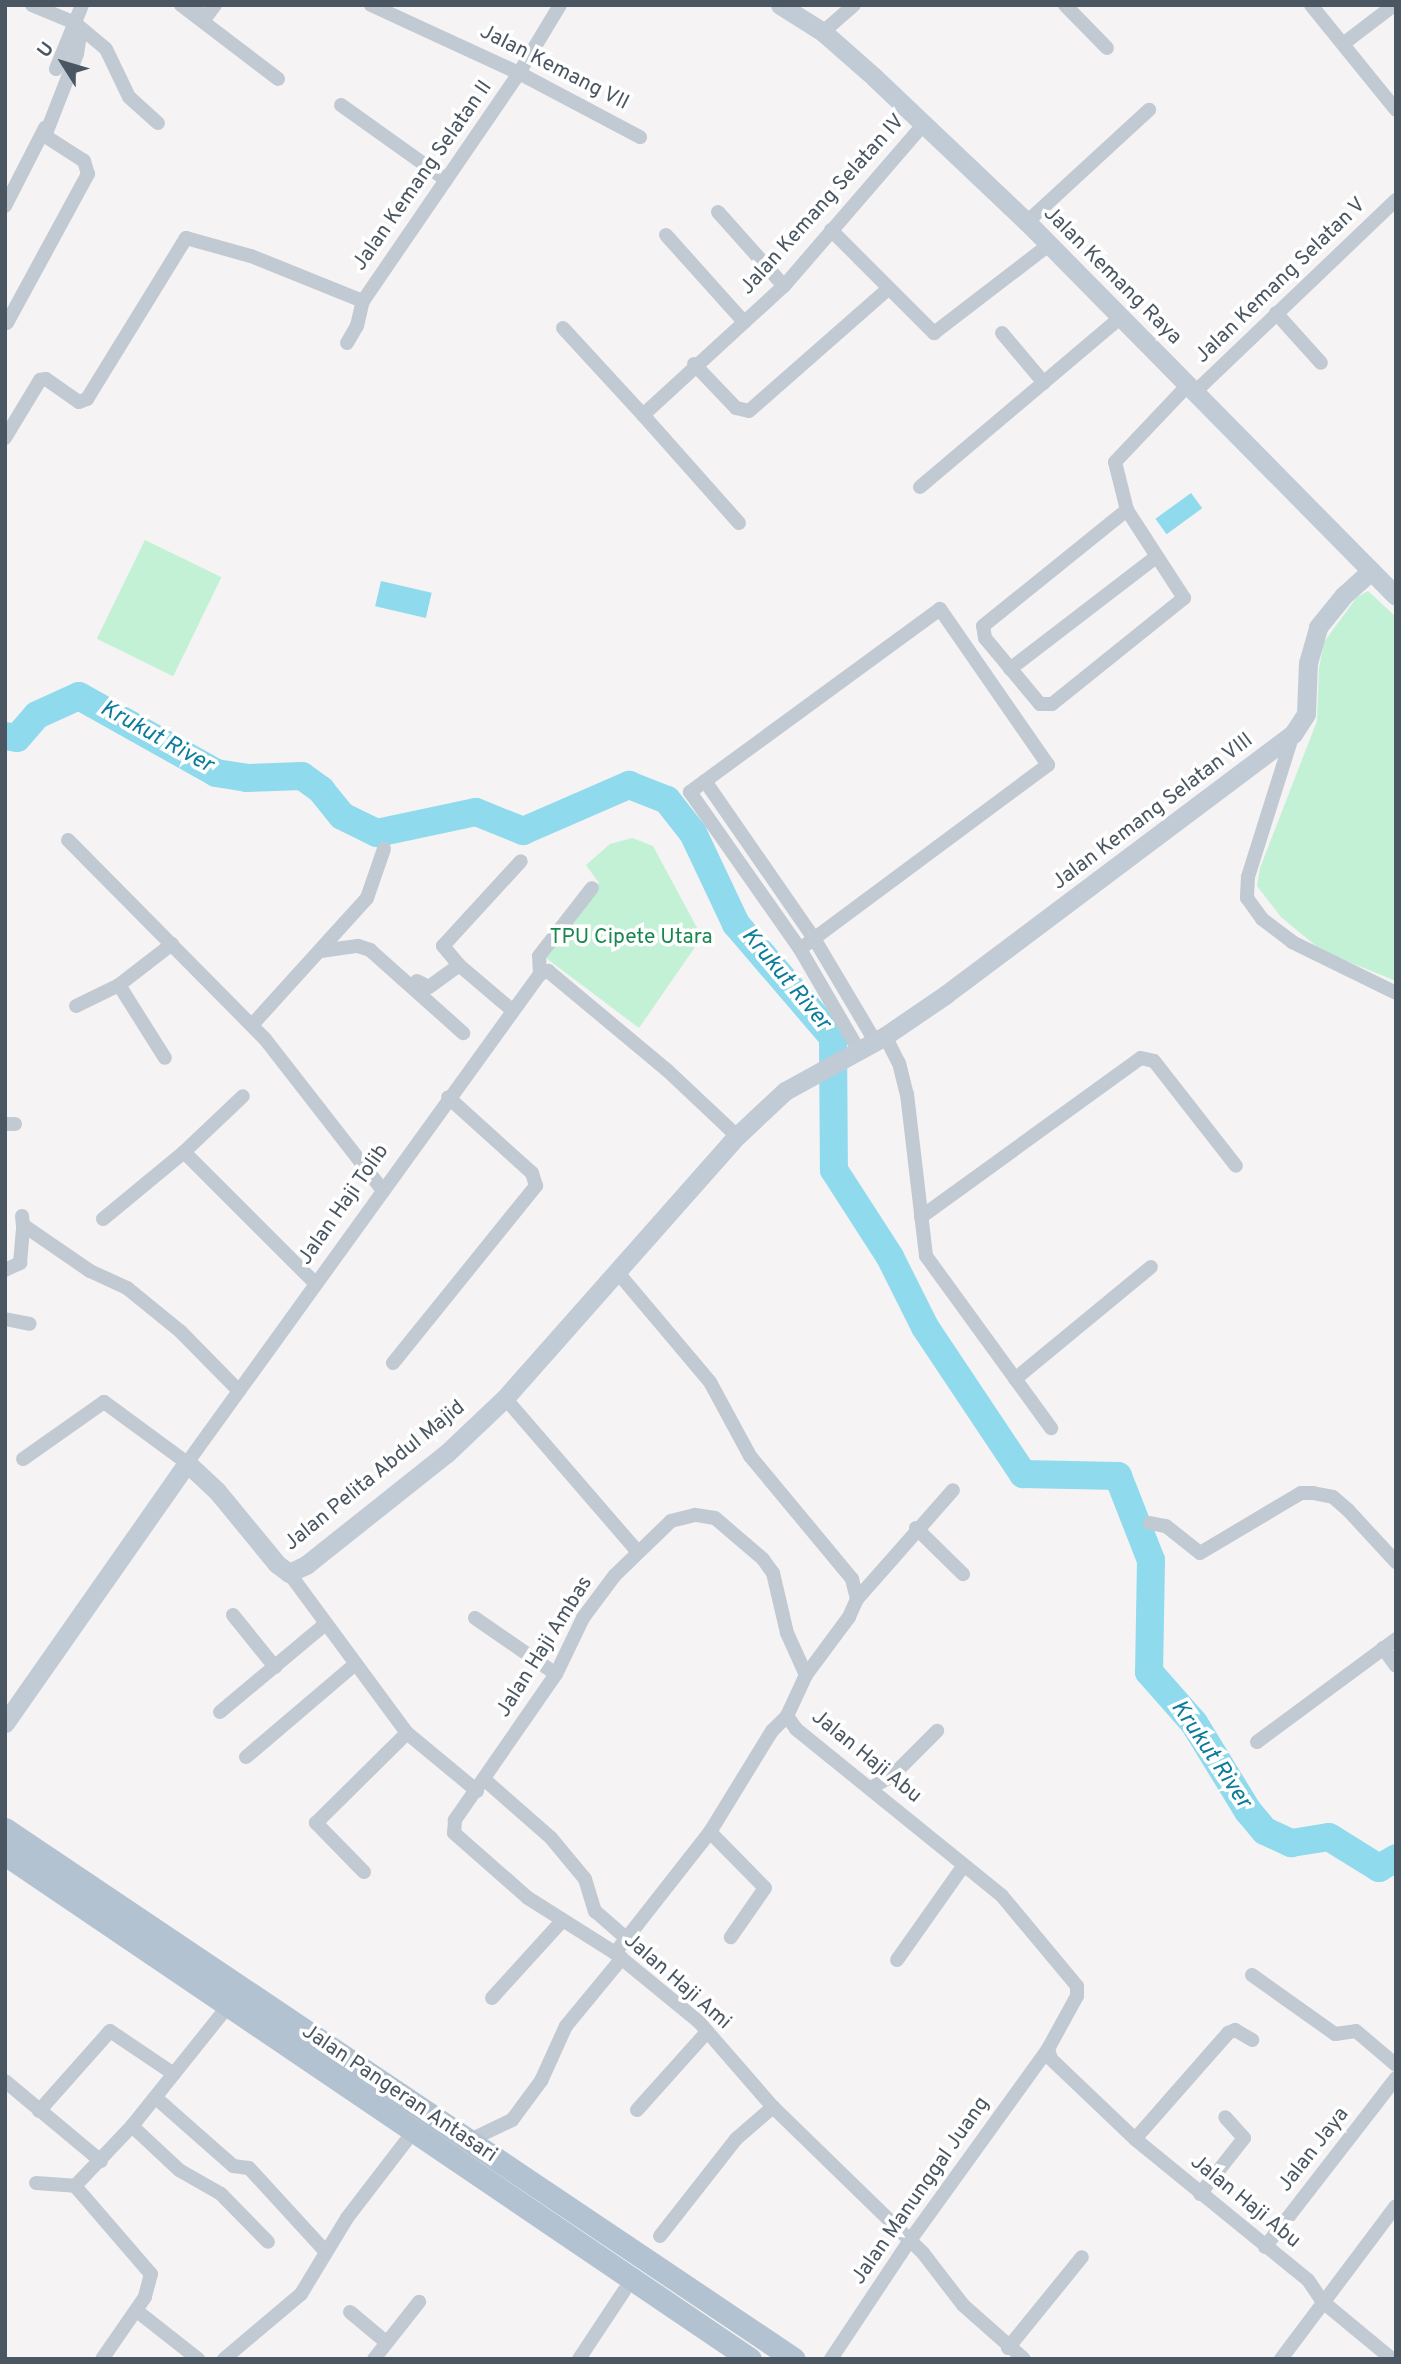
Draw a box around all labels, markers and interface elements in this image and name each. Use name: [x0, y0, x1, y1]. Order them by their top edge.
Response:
street label: Jalan Kemang VII: [475, 19, 633, 117]
north arrow: [28, 28, 98, 98]
text: U: [33, 38, 60, 63]
street label: Jalan Kemang Selatan II: [348, 76, 498, 276]
street label: Jalan Kemang Selatan IV: [735, 110, 911, 300]
street label: Jalan Kemang Selatan V: [1190, 193, 1372, 369]
street label: Jalan Kemang Raya: [1037, 201, 1187, 351]
water label: Krukut River: [95, 696, 217, 780]
street label: Jalan Kemang Selatan VIII: [1047, 728, 1259, 896]
water label: Krukut River: [734, 923, 836, 1037]
park label: TPU Cipete Utara: [549, 925, 713, 951]
street label: Jalan Haji Tolib: [293, 1140, 395, 1270]
street label: Jalan Pelita Abdul Majid: [279, 1395, 471, 1557]
street label: Jalan Haji Ambas: [491, 1571, 599, 1723]
water label: Krukut River: [1164, 1695, 1256, 1815]
street label: Jalan Haji Abu: [805, 1705, 927, 1809]
street label: Jalan Haji Ami: [618, 1928, 736, 2036]
street label: Jalan Pangeran Antasari: [296, 2019, 502, 2169]
street label: Jalan Manunggal Juang: [847, 2092, 995, 2290]
street label: Jalan Jaya: [1273, 2103, 1355, 2197]
street label: Jalan Haji Abu: [1184, 2150, 1306, 2254]

